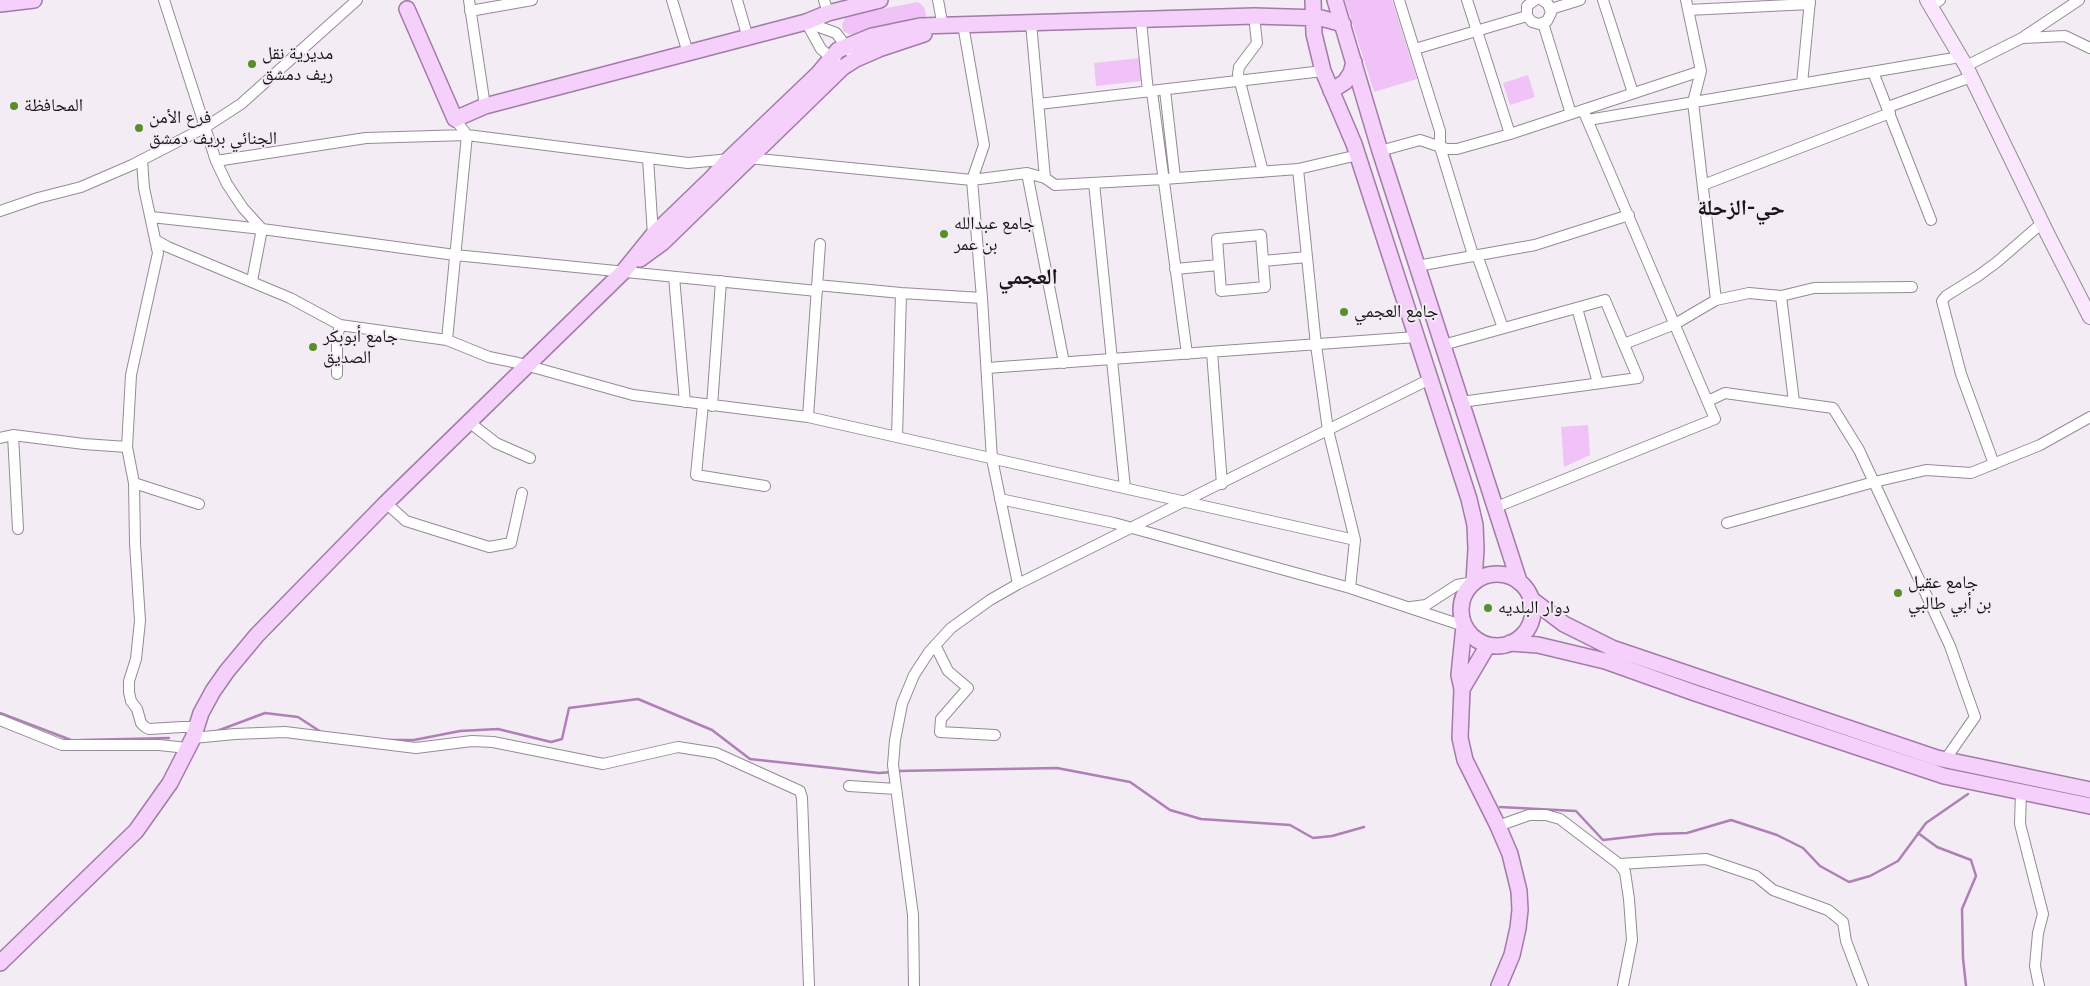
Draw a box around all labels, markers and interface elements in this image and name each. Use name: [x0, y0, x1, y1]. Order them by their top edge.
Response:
place label: مديرية نقل ريف دمشق: [262, 43, 333, 86]
marker: مديرية نقل ريف دمشق: [246, 58, 258, 70]
place label: المحافظة: [24, 95, 83, 117]
marker: المحافظة: [8, 100, 20, 112]
place label: فرع الأمن الجنائي بريف دمشق: [149, 107, 277, 150]
marker: فرع الأمن الجنائي بريف دمشق: [133, 122, 145, 134]
district label: حي-الزحلة: [1697, 196, 1785, 222]
place label: جامع عبدالله بن عمر: [954, 213, 1035, 255]
marker: جامع عبدالله بن عمر: [938, 228, 950, 240]
district label: العجمي: [998, 265, 1058, 291]
place label: جامع العجمي: [1354, 301, 1438, 323]
marker: جامع العجمي: [1338, 306, 1350, 318]
place label: جامع أبوبكر الصديق: [323, 326, 398, 368]
marker: جامع أبوبكر الصديق: [307, 341, 319, 353]
place label: جامع عقيل بن أبي طالبي: [1908, 572, 1992, 614]
marker: جامع عقيل بن أبي طالبي: [1892, 587, 1904, 599]
place label: دوار البلديه: [1498, 597, 1570, 619]
marker: دوار البلديه: [1482, 602, 1494, 614]

